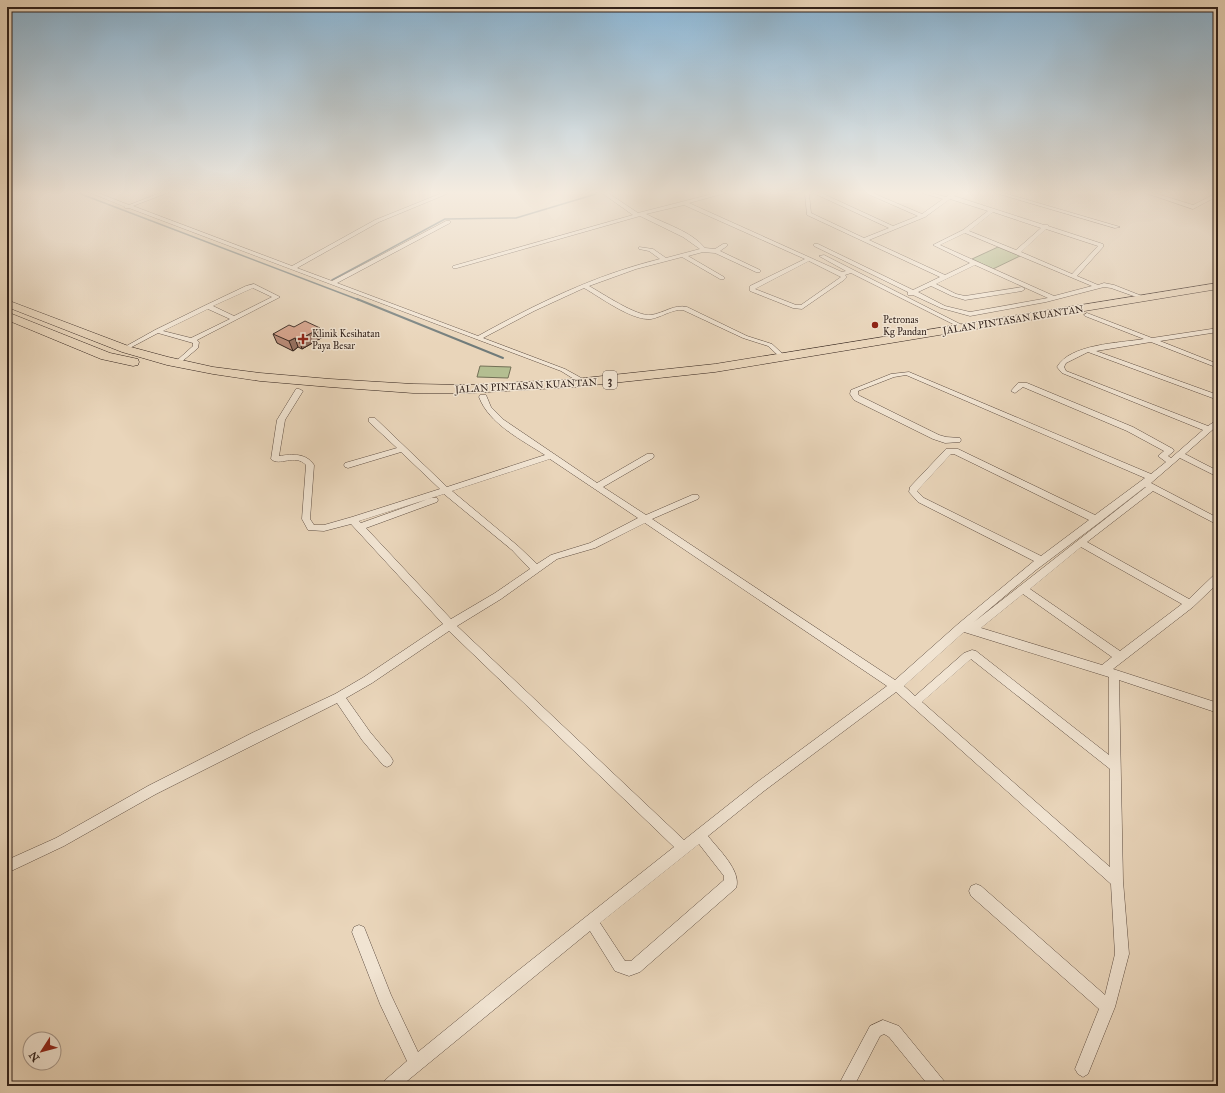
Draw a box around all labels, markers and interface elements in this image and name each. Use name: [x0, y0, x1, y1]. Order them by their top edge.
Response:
street label: JALAN PINTASAN KUANTAN: [941, 303, 1085, 338]
place label: Petronas Kg Pandan: [883, 314, 927, 338]
marker: Petronas Kg Pandan: [870, 320, 880, 330]
place label: Klinik Kesihatan Paya Besar: [312, 328, 381, 352]
marker: Klinik Kesihatan Paya Besar: [297, 333, 309, 345]
road number: 3: [603, 371, 617, 389]
street label: JALAN PINTASAN KUANTAN: [454, 376, 598, 397]
north arrow: [22, 1031, 62, 1071]
text: N: [26, 1048, 42, 1064]

